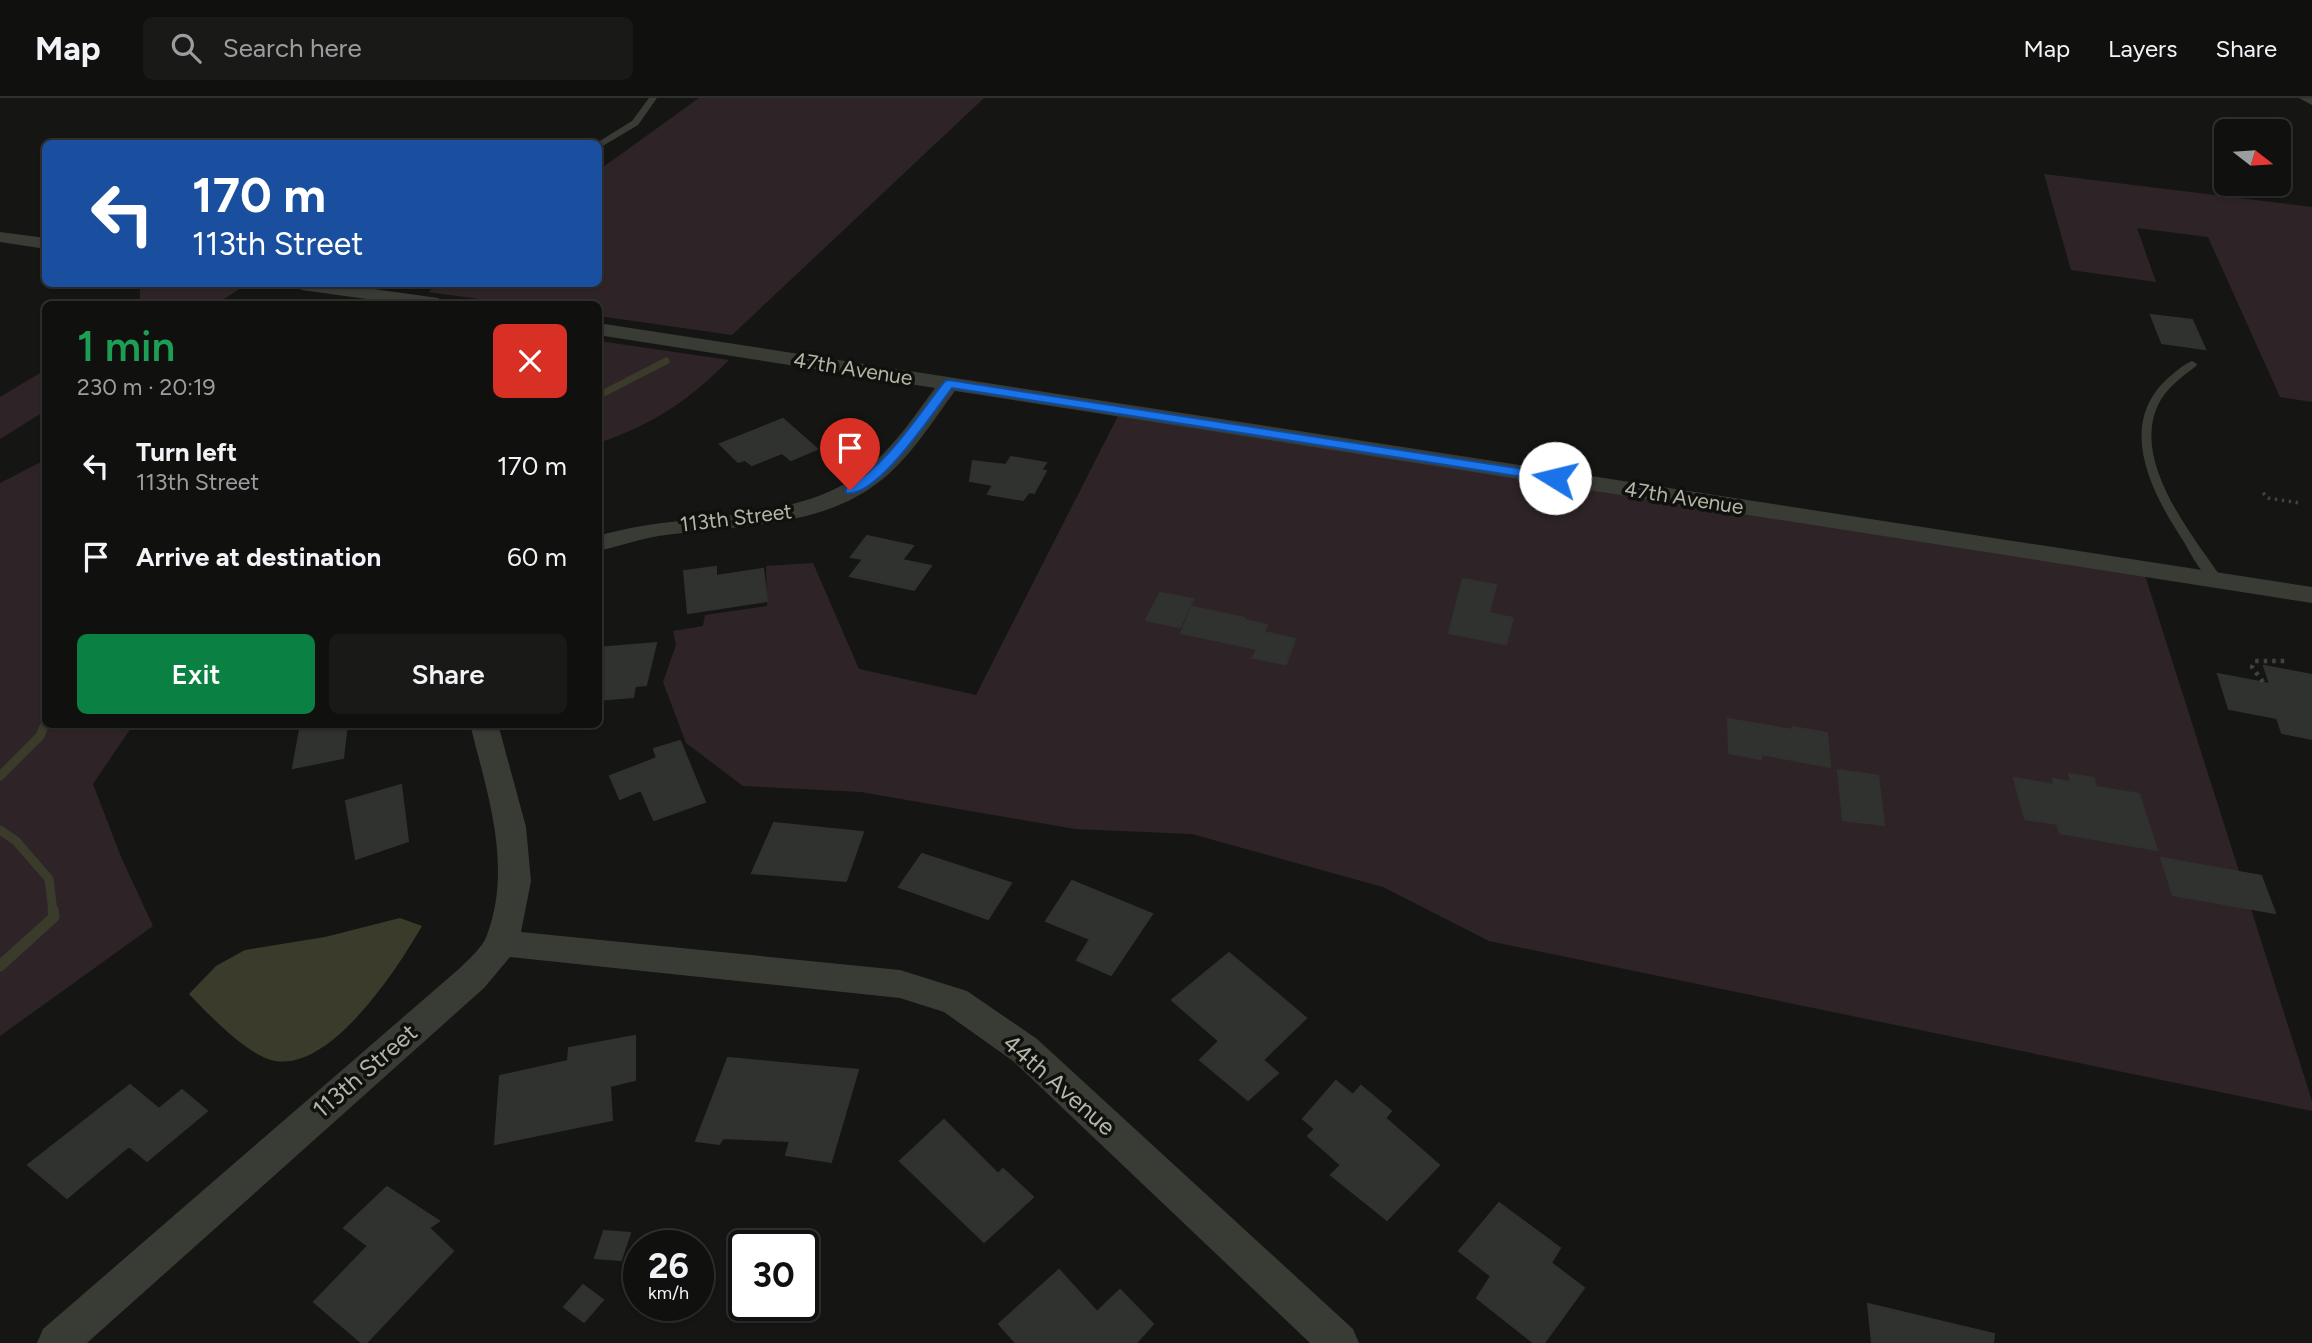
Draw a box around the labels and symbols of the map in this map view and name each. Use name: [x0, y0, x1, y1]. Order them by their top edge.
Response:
north arrow: [2214, 119, 2291, 196]
street label: 47th Avenue: [792, 347, 914, 390]
pin: [820, 418, 880, 490]
position arrow: [1518, 441, 1592, 515]
street label: 47th Avenue: [1623, 476, 1745, 519]
street label: 113th Street: [679, 498, 793, 537]
street label: 113th Street: [307, 1018, 423, 1124]
street label: 44th Avenue: [997, 1028, 1121, 1141]
speed limit sign: 30: [728, 1230, 819, 1321]

